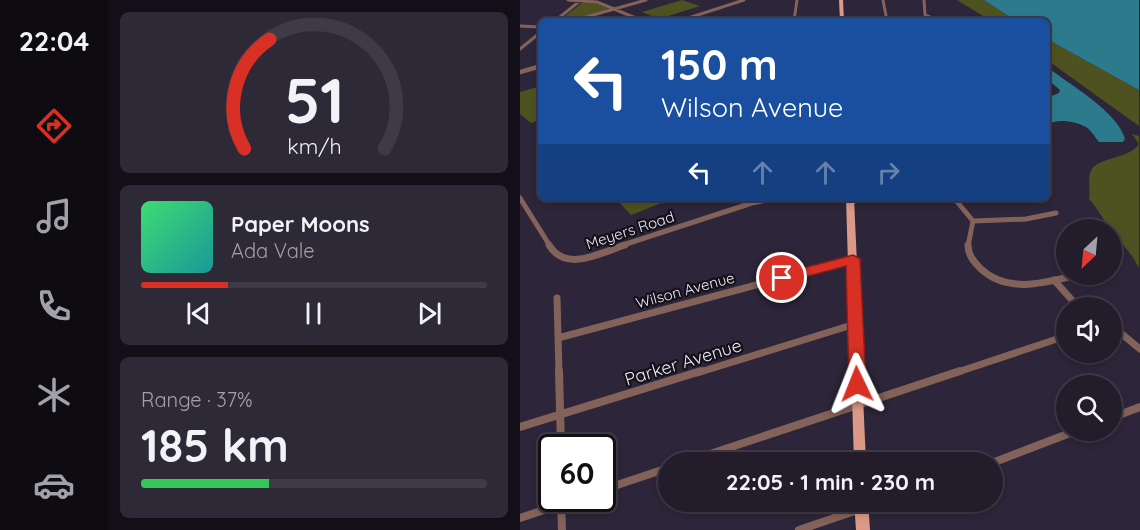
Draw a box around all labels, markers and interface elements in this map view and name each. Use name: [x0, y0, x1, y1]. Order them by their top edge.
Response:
text: 22:04: [19, 24, 89, 58]
text: 150 m: [661, 38, 778, 91]
icon: left: [562, 42, 640, 120]
text: 51: [284, 62, 344, 140]
text: Wilson Avenue: [661, 90, 843, 124]
icon: directions: [33, 105, 75, 147]
text: km/h: [287, 134, 341, 160]
icon: left: [683, 156, 716, 189]
icon: ahead: [746, 156, 779, 189]
icon: ahead: [809, 156, 842, 189]
icon: right: [872, 156, 905, 189]
icon: music: [33, 195, 75, 237]
street label: Meyers Road: [583, 207, 677, 253]
text: Paper Moons: [231, 210, 370, 238]
north arrow: [1056, 219, 1122, 285]
map controls: [1056, 219, 1122, 441]
text: Ada Vale: [231, 238, 315, 263]
pin: [756, 252, 807, 303]
icon: arrive: [765, 261, 798, 294]
street label: Wilson Avenue: [634, 268, 736, 312]
icon: phone: [33, 285, 75, 327]
icon: previous: [182, 297, 215, 330]
icon: pause: [297, 297, 330, 330]
icon: next: [413, 297, 446, 330]
button: sound: [1056, 297, 1122, 363]
street label: Parker Avenue: [622, 333, 744, 391]
position arrow: [825, 352, 889, 416]
icon: climate: [33, 374, 75, 416]
button: search: [1056, 375, 1122, 441]
text: Range · 37%: [141, 387, 253, 412]
text: 185 km: [141, 417, 289, 473]
speed limit sign: 60: [538, 434, 616, 512]
icon: car: [33, 464, 75, 506]
text: 22:05 · 1 min · 230 m: [726, 468, 935, 496]

